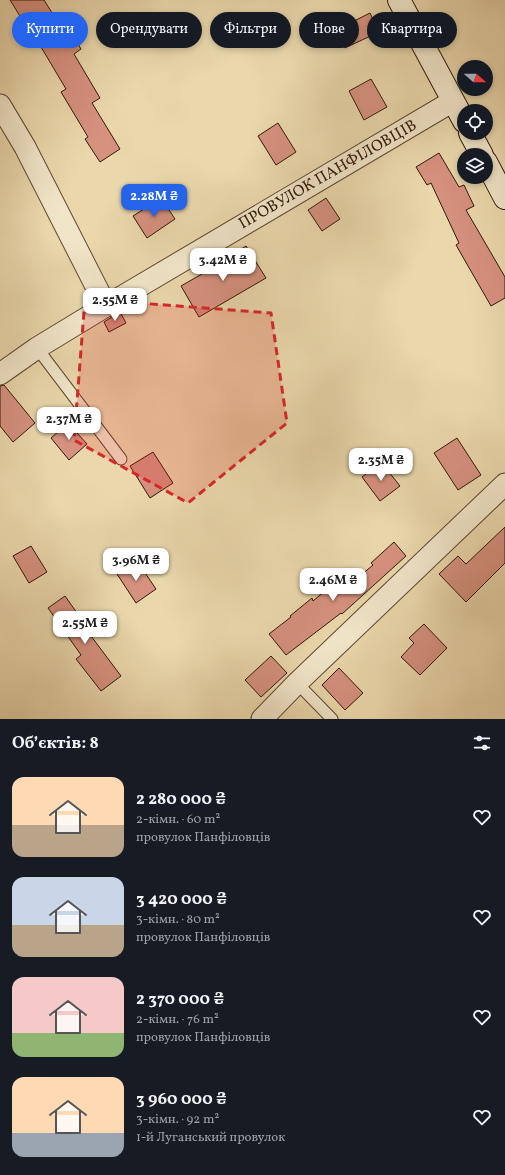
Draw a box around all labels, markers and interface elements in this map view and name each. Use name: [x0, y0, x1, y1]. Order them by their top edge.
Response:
chip: Купити: [12, 12, 88, 48]
chip: Орендувати: [96, 12, 202, 48]
chip: Фільтри: [210, 12, 291, 48]
chip: Нове: [299, 12, 359, 48]
chip: Квартира: [367, 12, 457, 48]
north arrow: [457, 60, 493, 96]
map controls: [457, 60, 493, 184]
button: locate: [457, 104, 493, 140]
street label: ПРОВУЛОК ПАНФІЛОВЦІВ: [235, 115, 421, 235]
button: layers: [457, 148, 493, 184]
pin: 2.28M ₴: [117, 184, 191, 218]
text: 2.28M ₴: [130, 188, 178, 206]
pin: 3.42M ₴: [186, 248, 260, 282]
text: 3.42M ₴: [199, 252, 247, 270]
pin: 2.55M ₴: [78, 288, 152, 322]
text: 2.55M ₴: [92, 292, 138, 310]
pin: 2.37M ₴: [32, 407, 106, 441]
text: 2.37M ₴: [46, 411, 92, 429]
pin: 2.35M ₴: [344, 448, 418, 482]
text: 2.35M ₴: [358, 452, 404, 470]
pin: 3.96M ₴: [99, 548, 173, 582]
text: 3.96M ₴: [112, 552, 160, 570]
pin: 2.46M ₴: [296, 568, 370, 602]
text: 2.46M ₴: [309, 572, 357, 590]
pin: 2.55M ₴: [48, 611, 122, 645]
text: 2.55M ₴: [62, 615, 108, 633]
text: Об’єктів: 8: [12, 732, 99, 755]
icon: filters: [471, 732, 493, 754]
text: 2 280 000 ₴: [136, 788, 226, 811]
icon: home: [44, 793, 92, 841]
icon: heart: [471, 806, 493, 828]
text: 2-кімн. · 60 m²: [136, 811, 220, 829]
text: провулок Панфіловців: [136, 829, 270, 847]
text: 3 420 000 ₴: [136, 888, 227, 911]
icon: home: [44, 893, 92, 941]
icon: heart: [471, 906, 493, 928]
text: 3-кімн. · 80 m²: [136, 911, 220, 929]
text: провулок Панфіловців: [136, 929, 270, 947]
text: 2 370 000 ₴: [136, 988, 224, 1011]
icon: home: [44, 993, 92, 1041]
icon: heart: [471, 1006, 493, 1028]
text: 2-кімн. · 76 m²: [136, 1011, 219, 1029]
text: провулок Панфіловців: [136, 1029, 270, 1047]
text: 3 960 000 ₴: [136, 1088, 227, 1111]
icon: home: [44, 1093, 92, 1141]
icon: heart: [471, 1106, 493, 1128]
text: 3-кімн. · 92 m²: [136, 1111, 219, 1129]
text: 1-й Луганський провулок: [136, 1129, 285, 1147]

